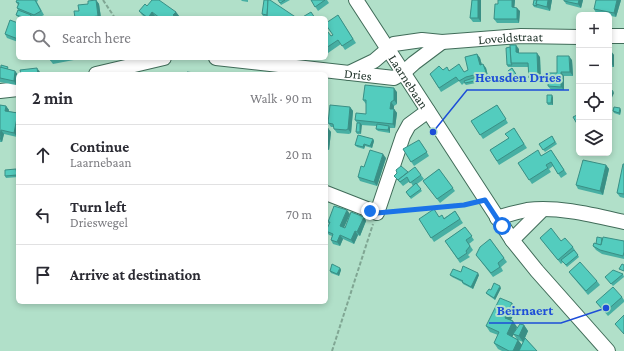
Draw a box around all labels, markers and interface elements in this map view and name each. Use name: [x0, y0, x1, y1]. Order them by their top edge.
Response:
map controls: [576, 12, 612, 156]
button: +: [576, 12, 612, 48]
search box: [16, 16, 328, 60]
icon: search: [30, 27, 52, 49]
street label: Loveldstraat: [477, 28, 544, 47]
text: Search here: [62, 30, 131, 46]
button: −: [576, 48, 612, 84]
street label: Laarnebaan: [386, 51, 432, 111]
callout: Heusden Dries: [467, 64, 569, 90]
street label: Dries: [344, 65, 373, 83]
text: Heusden Dries: [475, 69, 561, 85]
button: locate: [576, 84, 612, 120]
text: 2 min: [32, 89, 73, 108]
text: Walk · 90 m: [250, 91, 312, 106]
button: layers: [576, 120, 612, 156]
text: Continue: [70, 139, 129, 155]
icon: ahead: [32, 144, 54, 166]
text: 20 m: [286, 147, 312, 162]
text: Laarnebaan: [70, 155, 131, 170]
text: Turn left: [70, 199, 126, 215]
route end: [361, 202, 379, 220]
icon: left: [32, 204, 54, 226]
text: 70 m: [286, 207, 312, 222]
text: Drieswegel: [70, 215, 128, 230]
route start: [493, 217, 511, 235]
icon: arrive: [32, 264, 54, 286]
text: Arrive at destination: [70, 267, 201, 283]
callout: Beirnaert: [489, 297, 561, 323]
text: Beirnaert: [497, 302, 554, 318]

